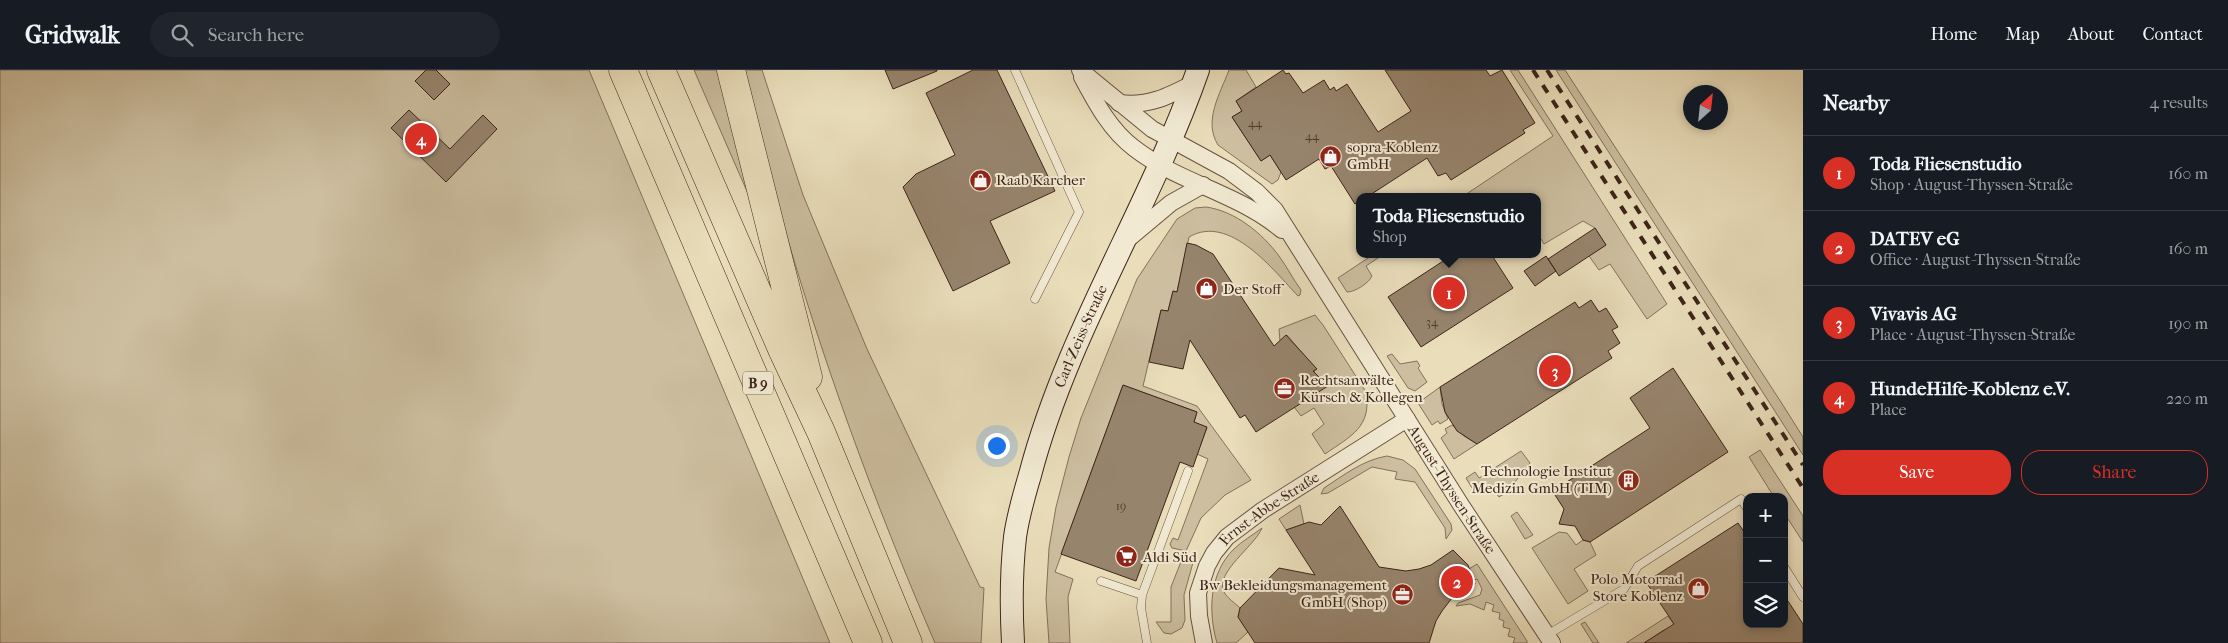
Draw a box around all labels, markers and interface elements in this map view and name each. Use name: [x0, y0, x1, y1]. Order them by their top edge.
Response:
search box: [150, 12, 500, 57]
text: Gridwalk: [25, 21, 120, 49]
icon: search: [168, 21, 196, 49]
text: Search here: [208, 24, 304, 46]
text: Home: [1930, 24, 1977, 45]
text: Map: [2005, 24, 2040, 45]
text: About: [2068, 24, 2114, 45]
text: Contact: [2142, 24, 2203, 45]
north arrow: [1683, 85, 1728, 130]
text: Nearby: [1823, 91, 1889, 115]
text: 4 results: [2150, 93, 2208, 112]
house number: 44: [1248, 116, 1263, 130]
pin: 4: [405, 120, 437, 158]
house number: 44: [1305, 129, 1320, 143]
place label: sopra-Koblenz GmbH: [1347, 138, 1438, 173]
shop icon: sopra-Koblenz GmbH: [1319, 144, 1343, 168]
text: Toda Fliesenstudio: [1870, 153, 2022, 175]
text: 1: [1836, 164, 1842, 183]
text: 160 m: [2168, 164, 2208, 183]
shop icon: Raab Karcher: [968, 168, 992, 192]
place label: Raab Karcher: [996, 171, 1086, 189]
text: Shop · August-Thyssen-Straße: [1870, 175, 2073, 194]
popup: [1356, 193, 1541, 258]
text: Toda Fliesenstudio: [1373, 205, 1524, 227]
text: Shop: [1373, 227, 1407, 246]
text: DATEV eG: [1870, 228, 1960, 250]
text: 2: [1835, 239, 1843, 258]
text: 160 m: [2168, 239, 2208, 258]
text: Office · August-Thyssen-Straße: [1870, 250, 2081, 269]
pin: 1: [1433, 274, 1465, 312]
shop icon: Der Stoff: [1195, 277, 1219, 301]
place label: Der Stoff: [1223, 280, 1284, 298]
street label: Carl-Zeiss-Straße: [1051, 281, 1111, 390]
text: Vivavis AG: [1870, 303, 1957, 325]
text: 3: [1836, 314, 1842, 333]
text: 190 m: [2168, 314, 2208, 333]
house number: 34: [1426, 315, 1439, 329]
text: Place · August-Thyssen-Straße: [1870, 325, 2076, 344]
pin: 3: [1539, 352, 1571, 390]
place label: Rechtsanwälte Kürsch & Kollegen: [1300, 371, 1423, 406]
road number: B 9: [743, 372, 773, 394]
office icon: Rechtsanwälte Kürsch & Kollegen: [1272, 377, 1296, 401]
text: HundeHilfe-Koblenz e.V.: [1870, 378, 2070, 400]
text: 4: [1834, 389, 1844, 408]
text: 220 m: [2166, 389, 2208, 408]
text: Place: [1870, 400, 1906, 419]
street label: August-Thyssen-Straße: [1403, 421, 1500, 558]
your location: [984, 433, 1010, 459]
button: Save: [1823, 450, 2011, 495]
button: Share: [2021, 450, 2208, 495]
place label: Technologie Institut Medizin GmbH (TIM): [1471, 462, 1613, 497]
street label: Ernst-Abbe-Straße: [1215, 468, 1323, 549]
building icon: Technologie Institut Medizin GmbH (TIM): [1616, 468, 1640, 492]
map controls: [1743, 493, 1788, 628]
button: +: [1743, 493, 1788, 538]
house number: 19: [1116, 499, 1126, 513]
button: −: [1743, 538, 1788, 583]
supermarket icon: Aldi Süd: [1115, 545, 1139, 569]
place label: Aldi Süd: [1142, 548, 1198, 566]
pin: 2: [1441, 563, 1473, 601]
place label: Polo Motorrad Store Koblenz: [1590, 570, 1684, 605]
place label: Bw Bekleidungsmanagement GmbH (Shop): [1199, 576, 1388, 611]
shop icon: Polo Motorrad Store Koblenz: [1687, 576, 1711, 600]
office icon: Bw Bekleidungsmanagement GmbH (Shop): [1391, 582, 1415, 606]
button: layers: [1743, 583, 1788, 628]

